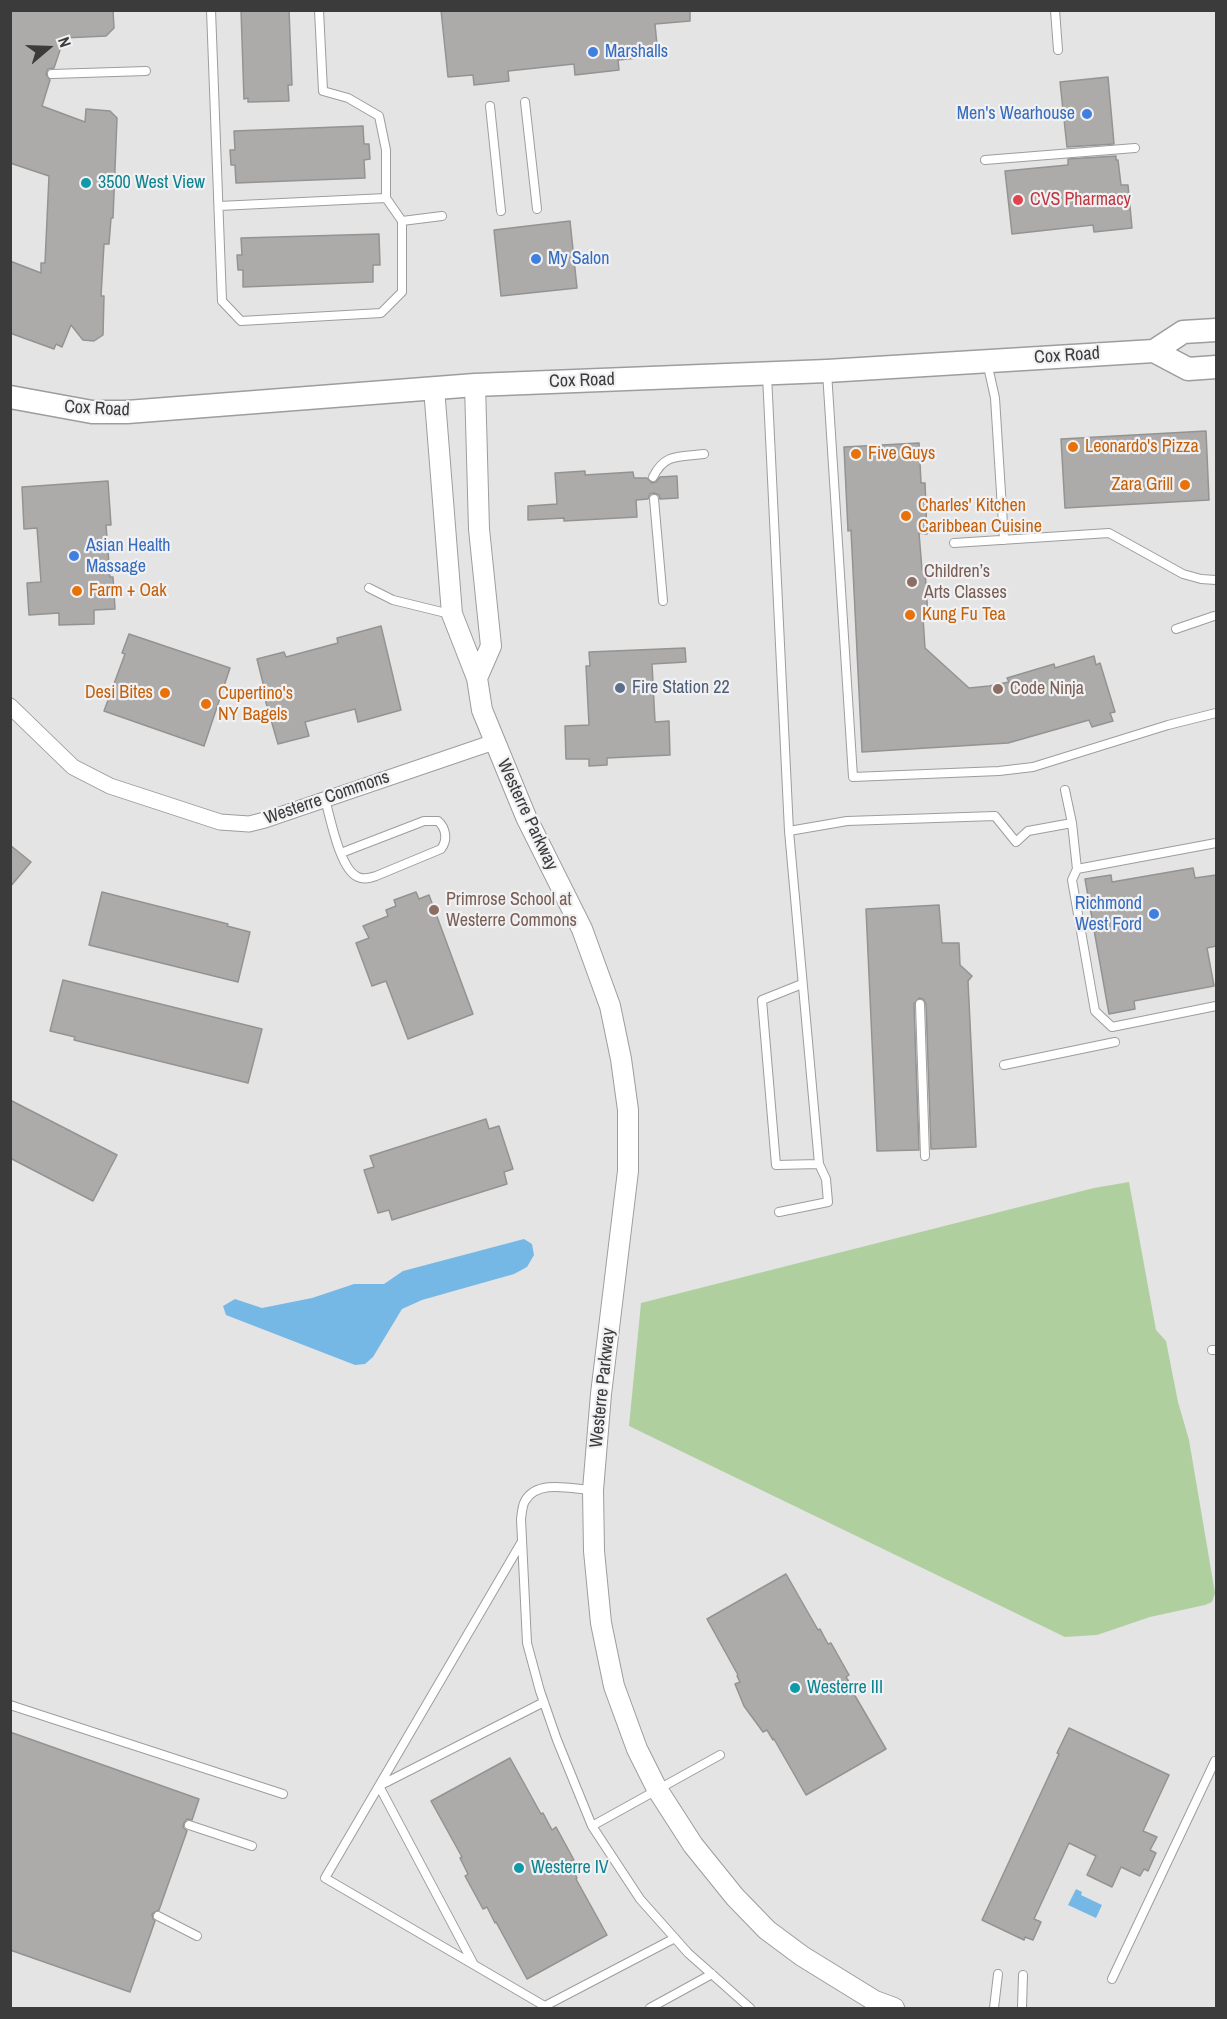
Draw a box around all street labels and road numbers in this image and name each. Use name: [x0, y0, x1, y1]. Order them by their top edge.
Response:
street label: Cox Road: [1034, 343, 1100, 369]
street label: Cox Road: [549, 369, 615, 393]
street label: Cox Road: [64, 396, 130, 422]
street label: Westerre Parkway: [492, 756, 562, 874]
street label: Westerre Commons: [262, 766, 392, 830]
street label: Westerre Parkway: [586, 1327, 620, 1449]

